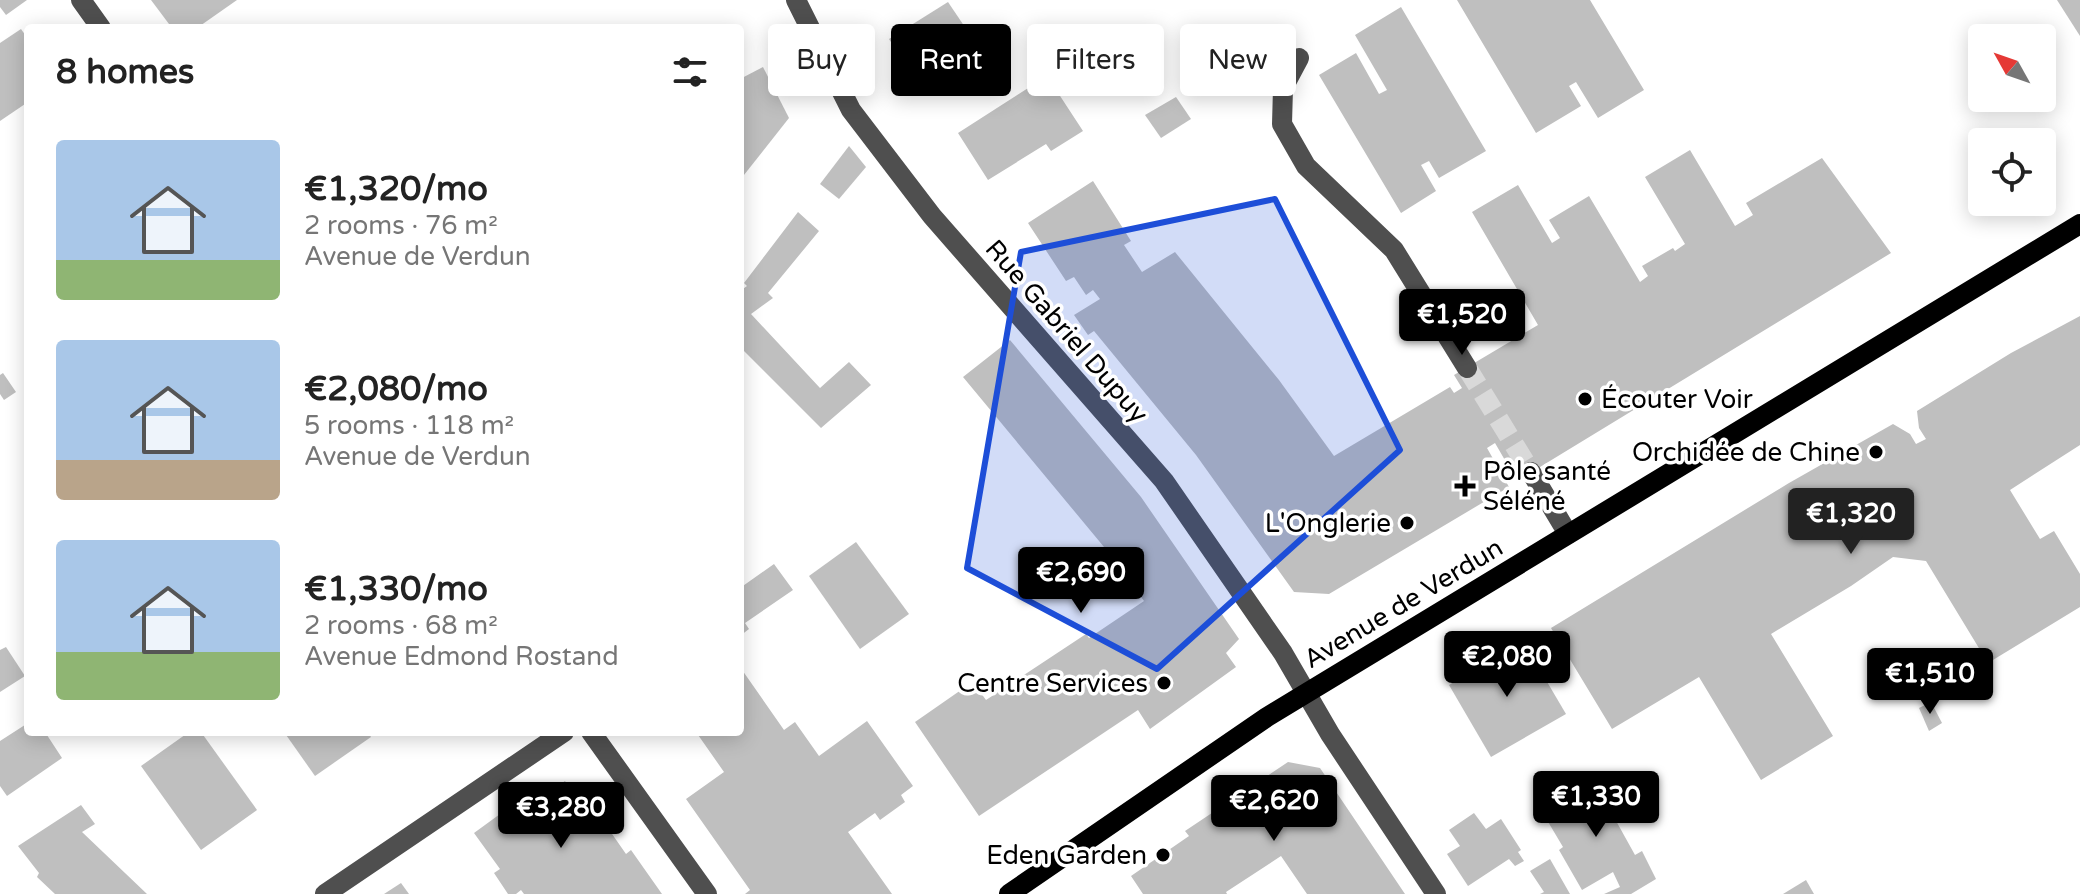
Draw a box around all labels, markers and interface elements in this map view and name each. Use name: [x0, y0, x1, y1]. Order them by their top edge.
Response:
chip: Buy: [768, 24, 875, 96]
chip: Rent: [891, 24, 1011, 96]
chip: Filters: [1027, 24, 1164, 96]
chip: New: [1180, 24, 1296, 96]
north arrow: [1968, 24, 2056, 112]
map controls: [1968, 24, 2056, 216]
icon: filters: [668, 50, 712, 94]
text: 8 homes: [56, 52, 194, 93]
button: locate: [1968, 128, 2056, 216]
text: €1,320/mo: [304, 169, 488, 210]
icon: home: [120, 172, 216, 268]
text: 2 rooms · 76 m²: [304, 210, 498, 241]
street label: Rue Gabriel Dupuy: [979, 234, 1155, 429]
text: Avenue de Verdun: [304, 241, 531, 272]
pin: €1,520: [1397, 289, 1527, 357]
text: €1,520: [1417, 299, 1507, 330]
text: €2,080/mo: [304, 369, 488, 410]
icon: home: [120, 372, 216, 468]
place label: Écouter Voir: [1601, 384, 1753, 415]
marker: Écouter Voir: [1576, 390, 1594, 408]
text: 5 rooms · 118 m²: [304, 410, 514, 441]
place label: Orchidée de Chine: [1632, 437, 1860, 468]
text: Avenue de Verdun: [304, 441, 531, 472]
marker: Orchidée de Chine: [1867, 443, 1885, 461]
place label: Pôle santé Séléné: [1483, 456, 1611, 517]
marker: Pôle santé Séléné: [1454, 475, 1476, 497]
pin: €1,320: [1786, 488, 1916, 556]
text: €1,320: [1806, 498, 1896, 529]
place label: L'Onglerie: [1265, 508, 1391, 539]
marker: L'Onglerie: [1398, 514, 1416, 532]
street label: Avenue de Verdun: [1298, 532, 1508, 675]
pin: €2,690: [1016, 547, 1146, 615]
text: €2,690: [1036, 557, 1126, 588]
text: €1,330/mo: [304, 569, 488, 610]
icon: home: [120, 572, 216, 668]
text: 2 rooms · 68 m²: [304, 610, 498, 641]
pin: €2,080: [1442, 631, 1572, 699]
text: Avenue Edmond Rostand: [304, 641, 619, 672]
text: €2,080: [1462, 641, 1552, 672]
pin: €1,510: [1865, 648, 1995, 716]
text: €1,510: [1885, 658, 1975, 689]
place label: Centre Services: [957, 668, 1148, 699]
marker: Centre Services: [1155, 674, 1173, 692]
pin: €1,330: [1531, 771, 1661, 839]
pin: €2,620: [1209, 775, 1339, 843]
text: €1,330: [1551, 781, 1641, 812]
pin: €3,280: [496, 782, 626, 850]
text: €2,620: [1229, 785, 1319, 816]
text: €3,280: [516, 792, 606, 823]
place label: Eden Garden: [986, 840, 1147, 871]
marker: Eden Garden: [1154, 846, 1172, 864]

